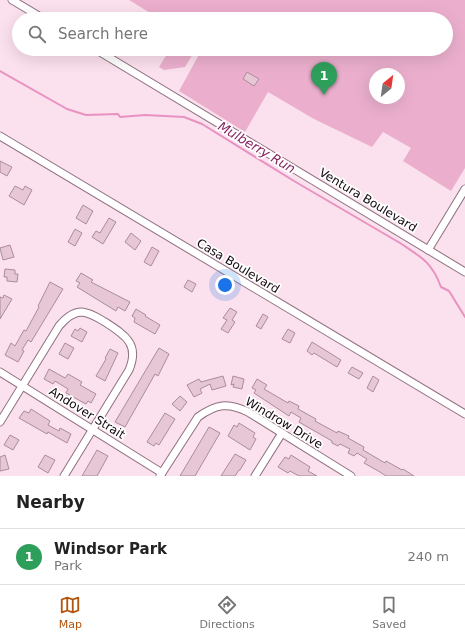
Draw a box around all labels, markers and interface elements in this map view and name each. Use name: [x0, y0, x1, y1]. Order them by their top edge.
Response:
search box: [12, 12, 453, 56]
icon: search: [26, 23, 48, 45]
text: Search here: [58, 25, 148, 43]
pin: 1: [311, 62, 337, 95]
north arrow: [369, 68, 405, 104]
water label: Mulberry Run: [215, 119, 298, 176]
street label: Ventura Boulevard: [317, 165, 419, 235]
street label: Casa Boulevard: [194, 236, 282, 296]
your location: [215, 275, 235, 295]
street label: Andover Strait: [47, 384, 128, 442]
street label: Windrow Drive: [243, 394, 325, 452]
text: Nearby: [16, 492, 85, 512]
text: Windsor Park: [54, 540, 167, 558]
text: 1: [24, 549, 34, 564]
text: 240 m: [407, 549, 449, 564]
text: Park: [54, 558, 82, 573]
tab: Map: [59, 594, 82, 631]
tab: Directions: [199, 594, 255, 631]
tab: Saved: [372, 594, 406, 631]

